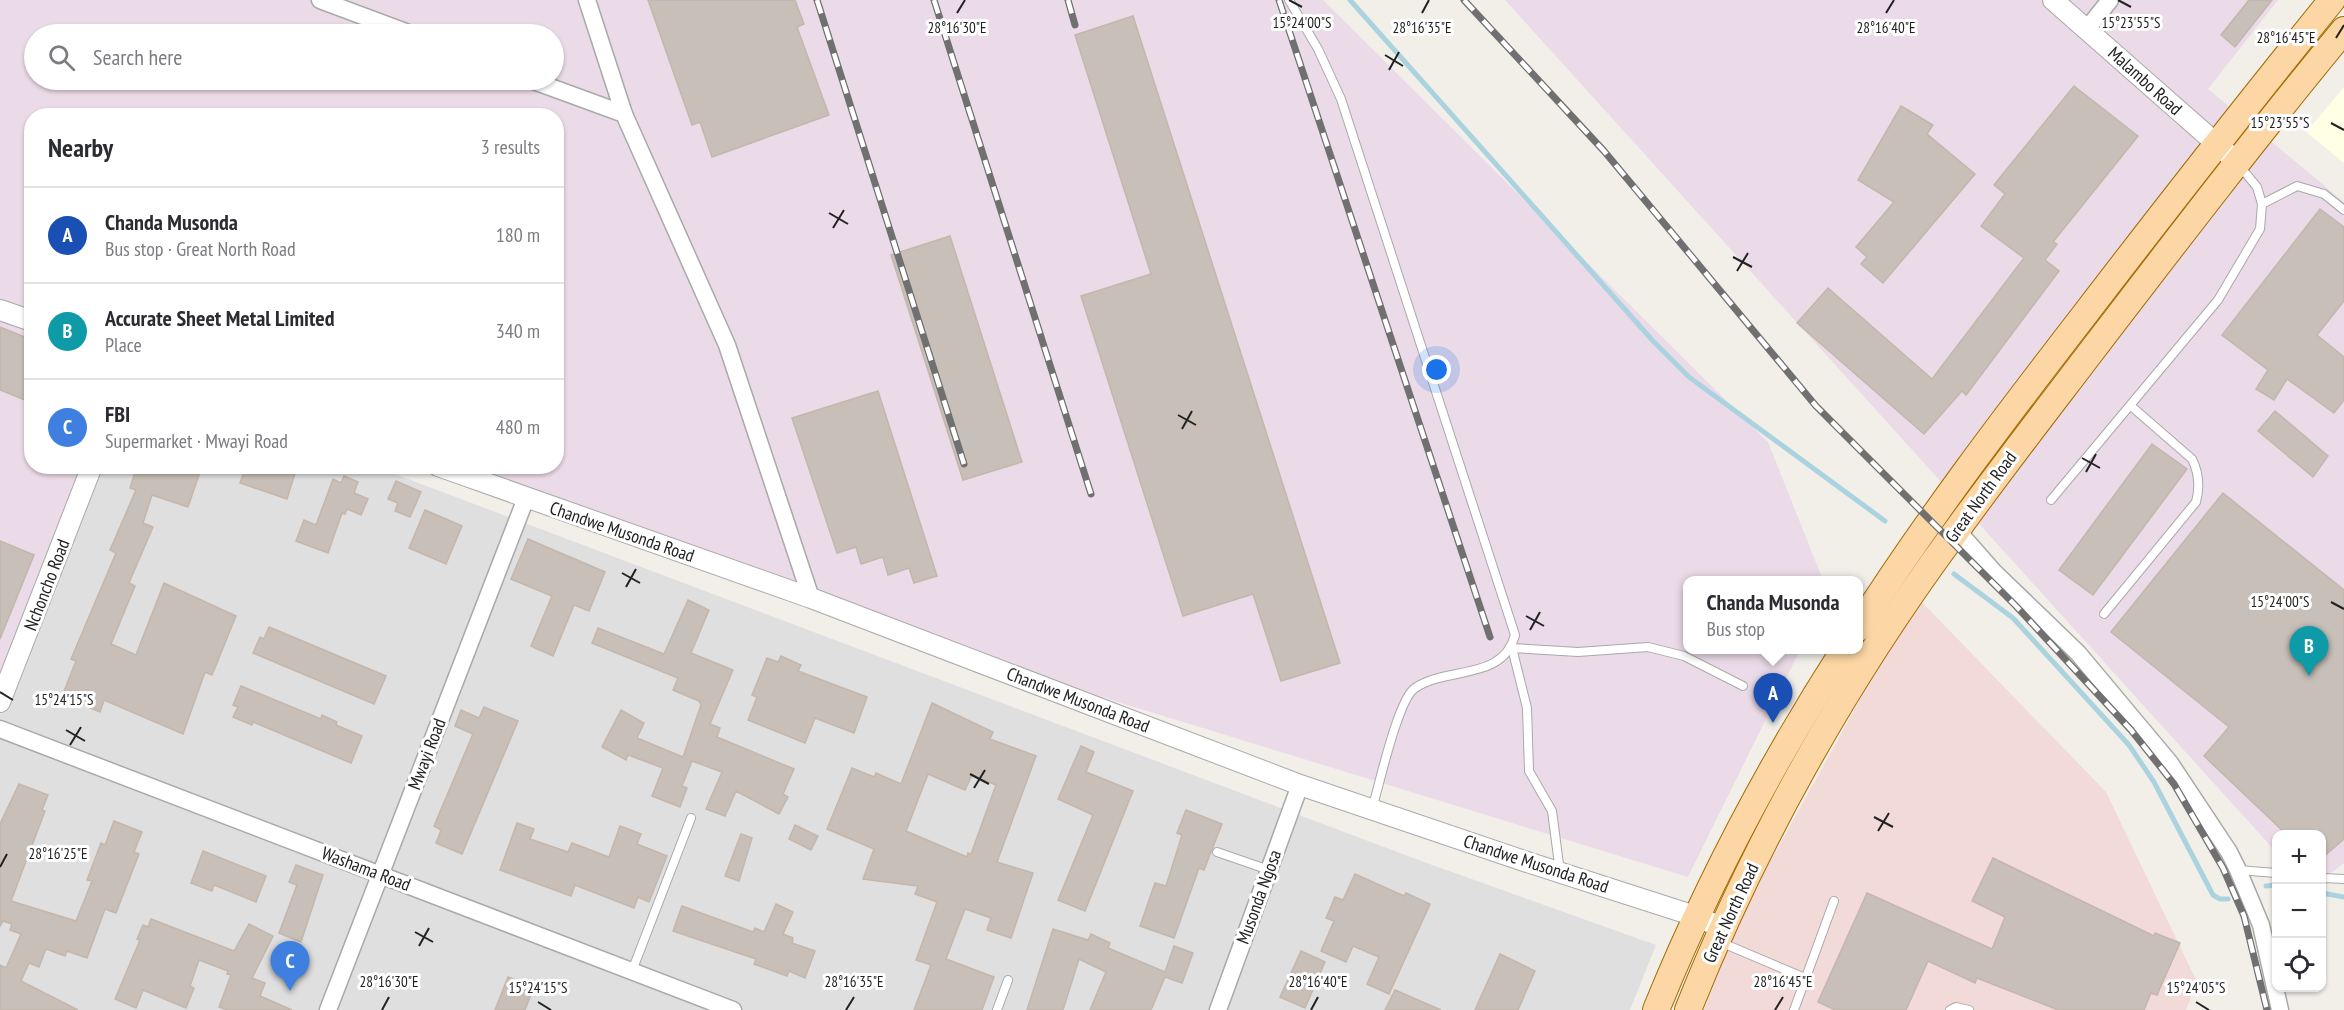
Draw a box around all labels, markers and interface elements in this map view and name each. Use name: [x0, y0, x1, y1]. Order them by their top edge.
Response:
text: 15°24'00"S: [1272, 13, 1332, 32]
text: 15°23'55"S: [2101, 13, 2161, 32]
text: 28°16'30"E: [927, 18, 987, 37]
text: 28°16'35"E: [1392, 18, 1452, 37]
text: 28°16'40"E: [1856, 18, 1916, 37]
search box: [24, 24, 564, 90]
text: 28°16'45"E: [2256, 28, 2316, 47]
icon: search: [45, 41, 78, 74]
street label: Malambo Road: [2103, 41, 2187, 120]
text: Search here: [93, 43, 182, 71]
text: 15°23'55"S: [2250, 113, 2310, 132]
text: Nearby: [48, 131, 113, 164]
text: 3 results: [481, 134, 540, 160]
text: Chanda Musonda: [105, 208, 238, 236]
text: A: [62, 222, 73, 248]
text: 180 m: [496, 222, 540, 248]
text: Bus stop · Great North Road: [105, 236, 296, 262]
text: Accurate Sheet Metal Limited: [105, 304, 335, 332]
text: B: [63, 318, 72, 344]
text: 340 m: [496, 318, 540, 344]
text: Place: [105, 332, 142, 358]
your location: [1422, 355, 1451, 384]
text: FBI: [105, 400, 130, 428]
text: C: [63, 414, 72, 440]
text: 480 m: [496, 414, 540, 440]
text: Supermarket · Mwayi Road: [105, 428, 288, 454]
street label: Great North Road: [1940, 446, 2021, 547]
street label: Chandwe Musonda Road: [547, 496, 697, 567]
street label: Nchoncho Road: [19, 536, 75, 634]
popup: [1683, 576, 1863, 654]
text: Chanda Musonda: [1707, 588, 1839, 616]
text: 15°24'00"S: [2250, 592, 2310, 611]
text: Bus stop: [1707, 616, 1765, 642]
pin: B: [2290, 626, 2328, 676]
street label: Chandwe Musonda Road: [1003, 662, 1153, 737]
pin: A: [1754, 674, 1792, 723]
text: 15°24'15"S: [34, 690, 94, 709]
street label: Mwayi Road: [402, 715, 451, 793]
street label: Chandwe Musonda Road: [1461, 829, 1612, 898]
map controls: [2272, 830, 2326, 992]
button: +: [2272, 830, 2326, 884]
street label: Washama Road: [318, 841, 414, 896]
text: 28°16'25"E: [28, 844, 88, 863]
street label: Musonda Ngosa: [1231, 847, 1286, 947]
street label: Great North Road: [1697, 859, 1764, 966]
button: −: [2272, 884, 2326, 938]
button: locate: [2272, 938, 2326, 992]
pin: C: [270, 942, 310, 991]
text: 28°16'30"E: [359, 972, 419, 991]
text: 28°16'35"E: [824, 972, 884, 991]
text: 28°16'40"E: [1288, 972, 1348, 991]
text: 28°16'45"E: [1753, 972, 1813, 991]
text: 15°24'15"S: [508, 978, 568, 997]
text: 15°24'05"S: [2166, 978, 2226, 997]

